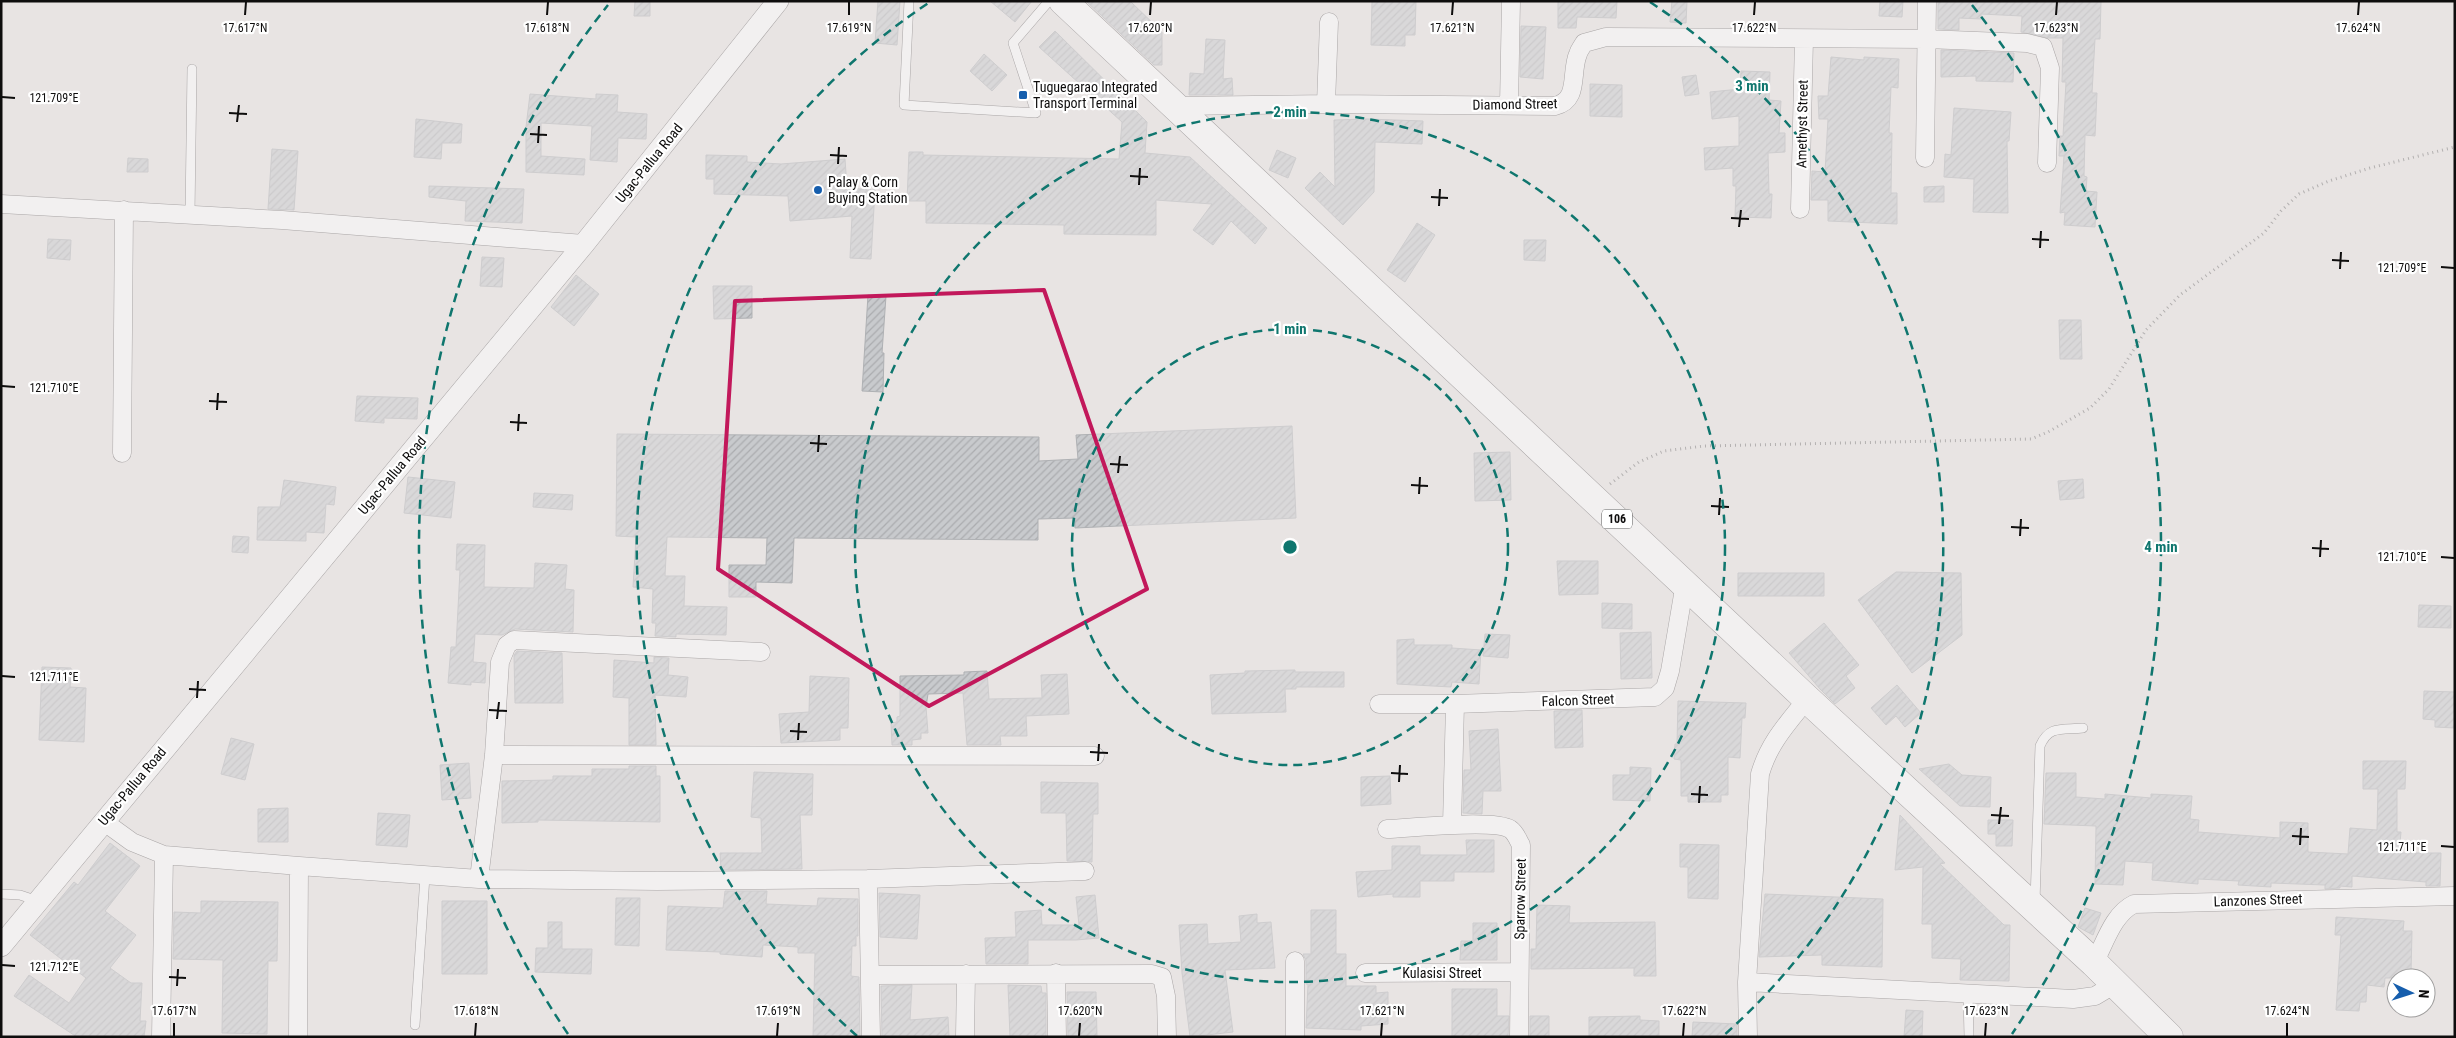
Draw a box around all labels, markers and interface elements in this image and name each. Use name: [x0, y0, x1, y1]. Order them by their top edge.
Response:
text: 17.617°N: [223, 21, 267, 35]
text: 17.618°N: [525, 21, 569, 35]
text: 17.619°N: [827, 21, 871, 35]
text: 17.620°N: [1128, 21, 1172, 35]
text: 17.621°N: [1430, 21, 1474, 35]
text: 17.622°N: [1732, 21, 1776, 35]
text: 17.623°N: [2034, 21, 2078, 35]
text: 17.624°N: [2336, 21, 2380, 35]
text: 3 min: [1735, 77, 1769, 95]
place label: Tuguegarao Integrated Transport Terminal: [1033, 79, 1157, 111]
street label: Amethyst Street: [1793, 80, 1811, 168]
marker: Tuguegarao Integrated Transport Terminal: [1017, 89, 1029, 101]
text: 121.709°E: [29, 91, 79, 105]
street label: Diamond Street: [1472, 95, 1558, 113]
text: 2 min: [1273, 103, 1307, 121]
street label: Ugac-Pallua Road: [612, 120, 686, 206]
place label: Palay & Corn Buying Station: [828, 174, 908, 206]
marker: Palay & Corn Buying Station: [812, 184, 824, 196]
text: 121.709°E: [2377, 261, 2427, 275]
text: 1 min: [1273, 320, 1307, 338]
text: 121.710°E: [29, 381, 79, 395]
street label: Ugac-Pallua Road: [355, 433, 429, 517]
road number: 106: [1602, 509, 1632, 528]
centre of rings: [1281, 538, 1299, 556]
text: 4 min: [2144, 538, 2178, 556]
text: 121.710°E: [2377, 550, 2427, 564]
text: 121.711°E: [29, 670, 79, 684]
street label: Falcon Street: [1541, 691, 1615, 709]
street label: Ugac-Pallua Road: [95, 744, 169, 828]
text: 121.711°E: [2377, 840, 2427, 854]
street label: Sparrow Street: [1511, 858, 1529, 940]
street label: Lanzones Street: [2213, 890, 2303, 910]
text: 121.712°E: [29, 960, 79, 974]
street label: Kulasisi Street: [1402, 965, 1482, 981]
north arrow: [2386, 968, 2436, 1018]
text: N: [2416, 989, 2432, 999]
text: 17.617°N: [152, 1004, 196, 1018]
text: 17.618°N: [454, 1004, 498, 1018]
text: 17.619°N: [756, 1004, 800, 1018]
text: 17.620°N: [1058, 1004, 1102, 1018]
text: 17.621°N: [1360, 1004, 1404, 1018]
text: 17.622°N: [1662, 1004, 1706, 1018]
text: 17.623°N: [1964, 1004, 2008, 1018]
text: 17.624°N: [2265, 1004, 2309, 1018]

